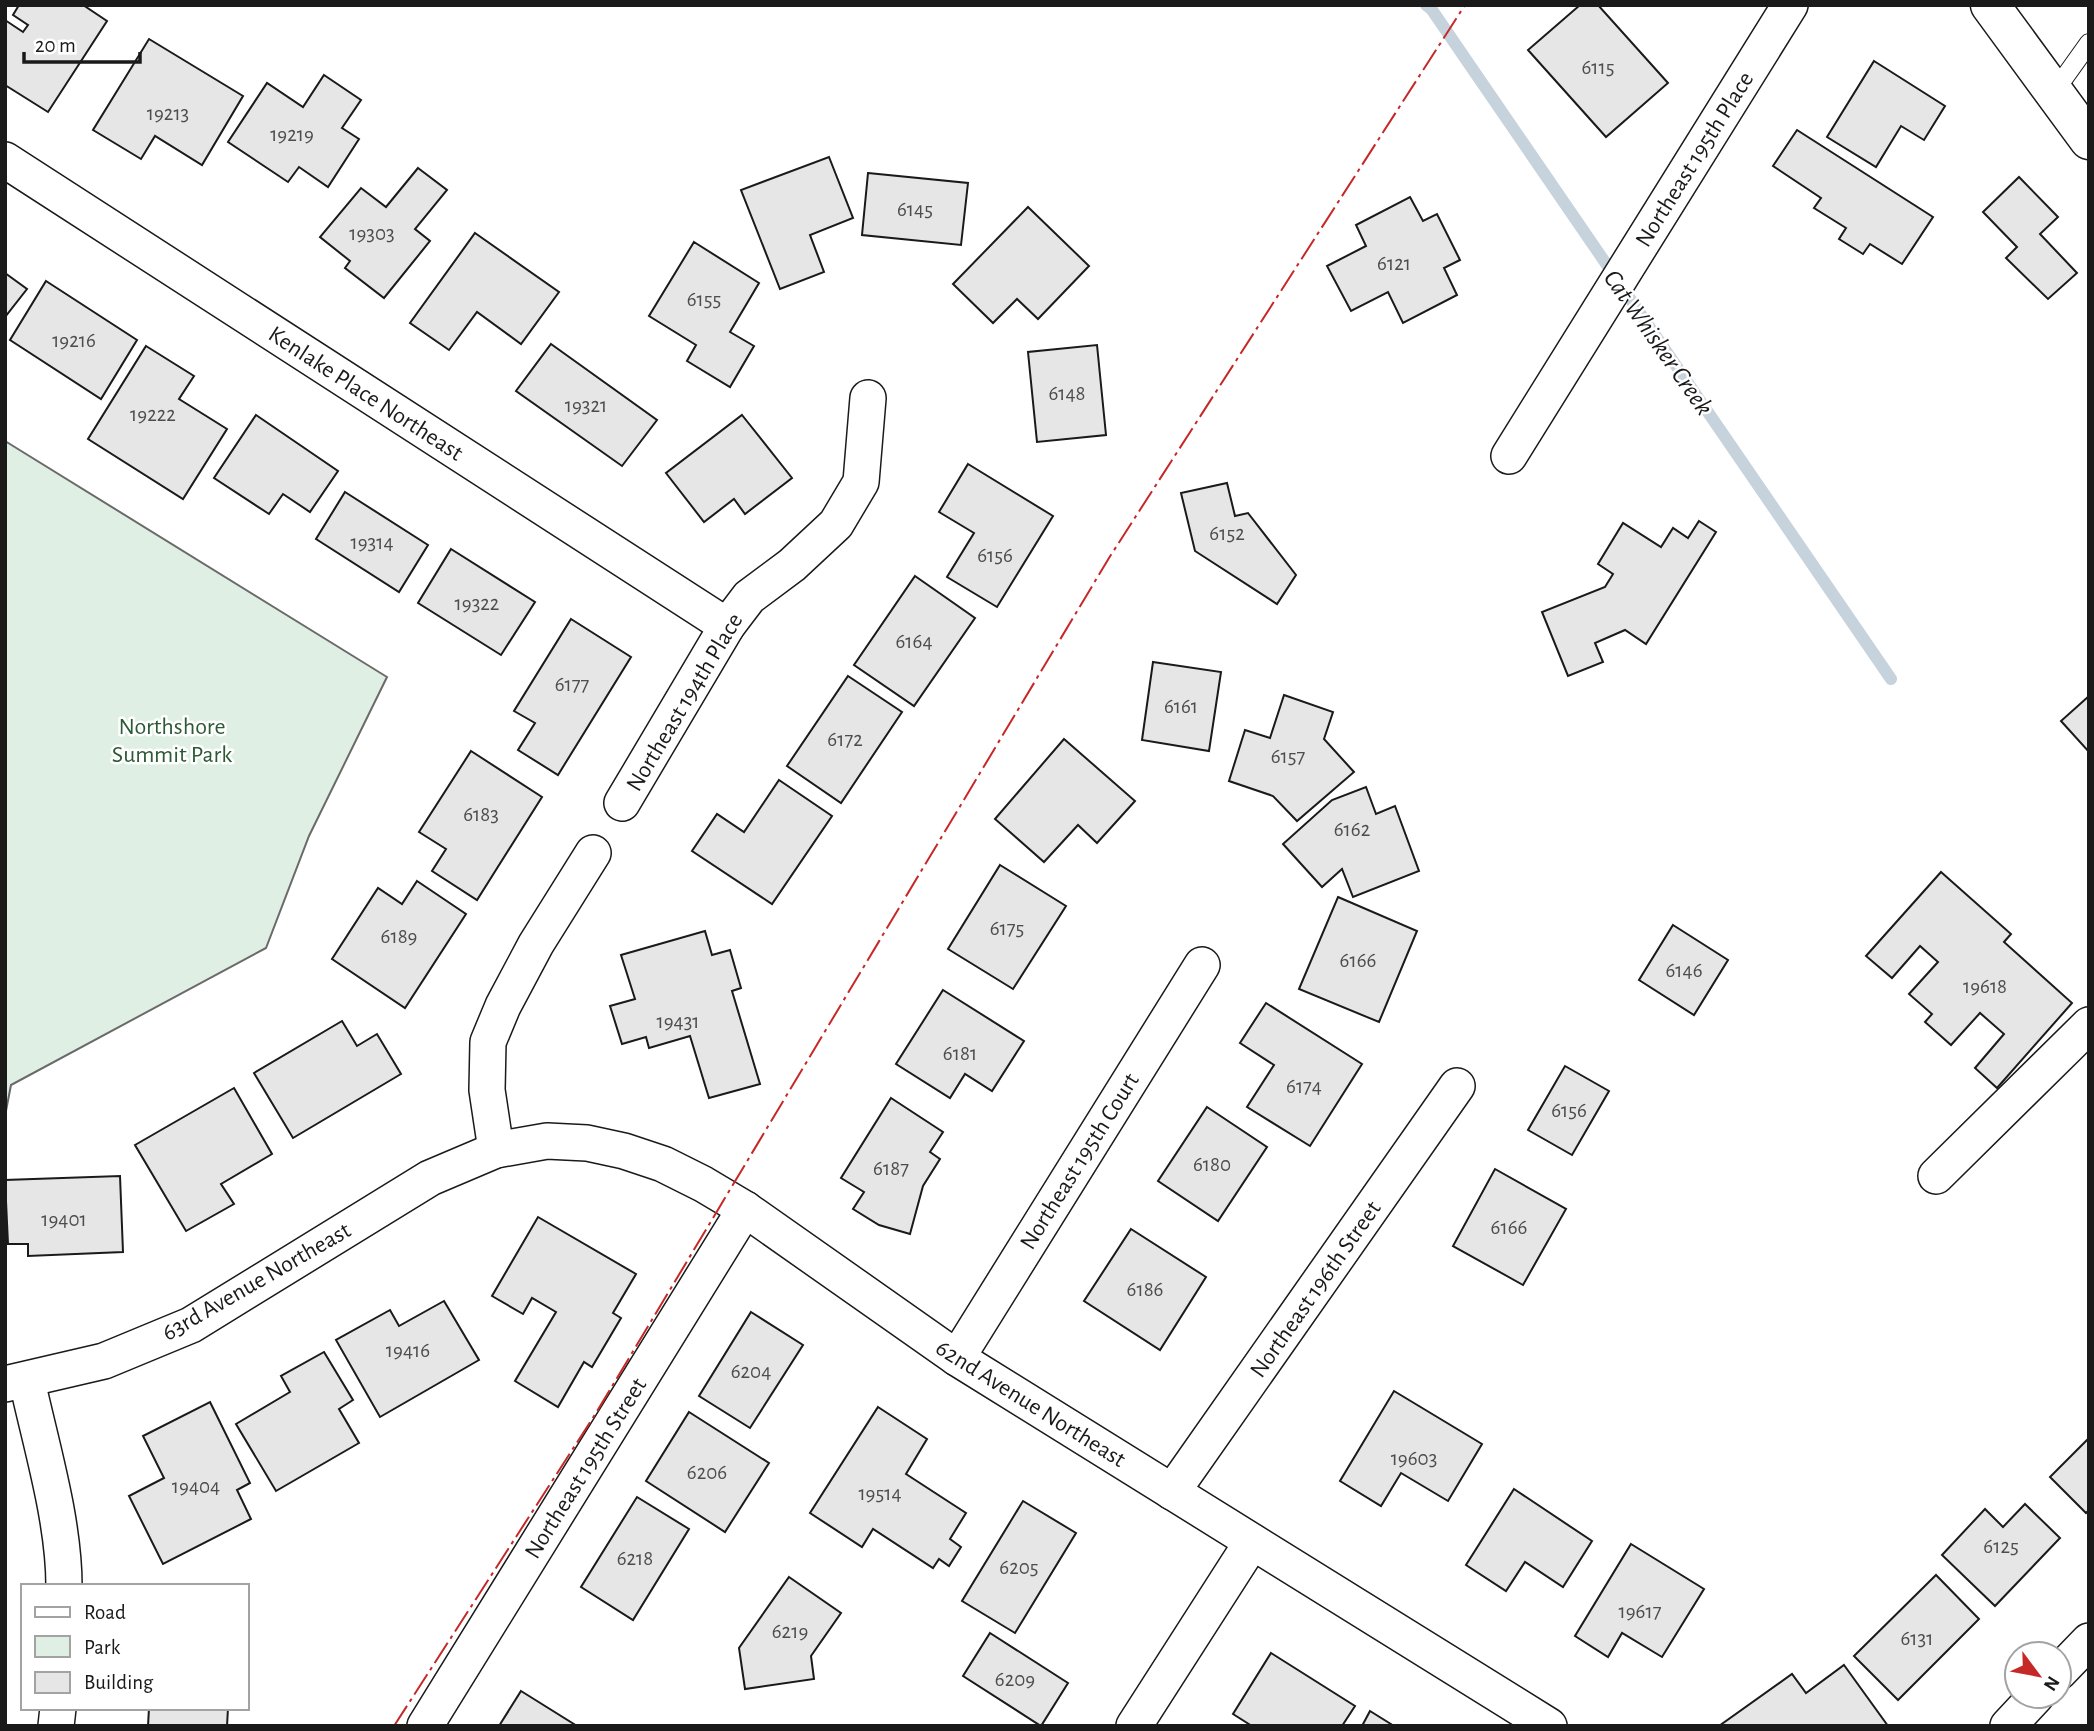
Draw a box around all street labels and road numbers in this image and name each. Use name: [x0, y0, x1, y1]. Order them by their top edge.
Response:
street label: Northeast 195th Place: [1631, 68, 1758, 251]
street label: Kenlake Place Northeast: [264, 322, 467, 466]
street label: Northeast 194th Place: [622, 609, 747, 796]
street label: Northeast 195th Court: [1016, 1069, 1144, 1254]
street label: Northeast 196th Street: [1246, 1197, 1386, 1382]
street label: 63rd Avenue Northeast: [158, 1218, 355, 1346]
street label: 62nd Avenue Northeast: [931, 1336, 1130, 1472]
street label: Northeast 195th Street: [521, 1374, 651, 1563]

